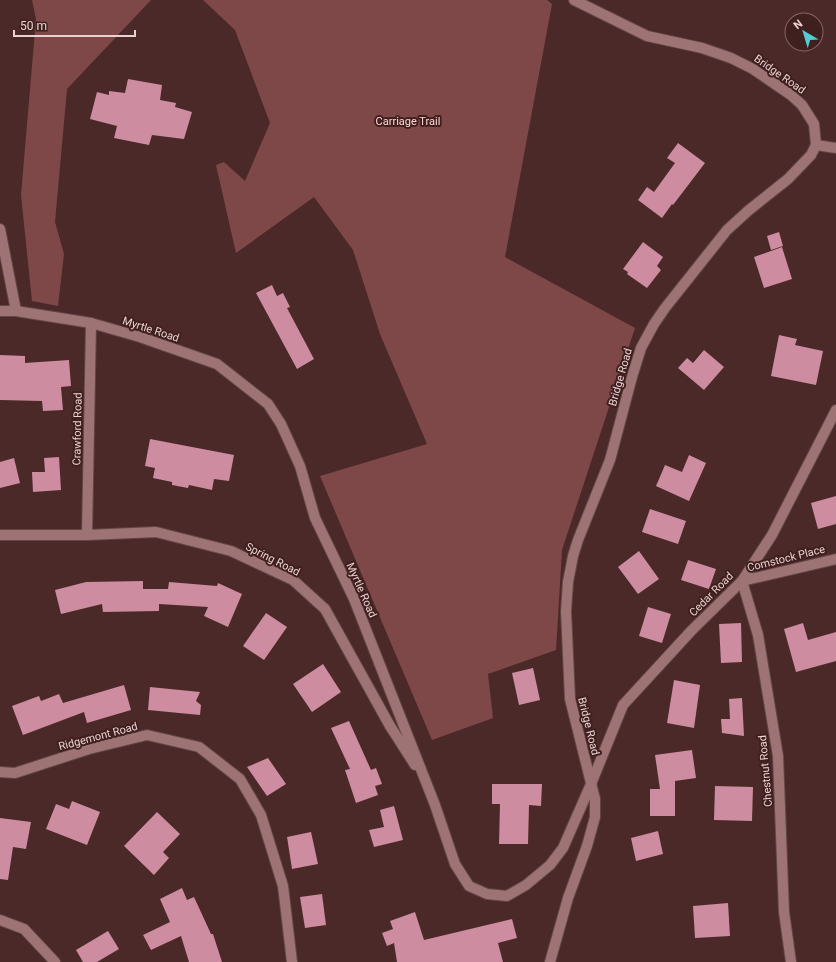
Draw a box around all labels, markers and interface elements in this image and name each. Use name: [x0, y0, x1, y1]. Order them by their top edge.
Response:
scale bar: [14, 12, 135, 38]
north arrow: [784, 12, 824, 52]
text: N: [791, 17, 805, 32]
text: 50 m: [20, 19, 47, 33]
street label: Bridge Road: [752, 52, 808, 97]
park label: Carriage Trail: [376, 115, 440, 128]
street label: Myrtle Road: [121, 314, 181, 345]
street label: Bridge Road: [606, 347, 635, 407]
street label: Crawford Road: [70, 392, 85, 466]
street label: Spring Road: [243, 540, 302, 579]
street label: Comstock Place: [746, 542, 827, 574]
street label: Myrtle Road: [344, 561, 379, 620]
street label: Cedar Road: [687, 570, 736, 619]
street label: Bridge Road: [575, 696, 602, 757]
street label: Ridgemont Road: [57, 720, 139, 753]
street label: Chestnut Road: [756, 735, 775, 807]

